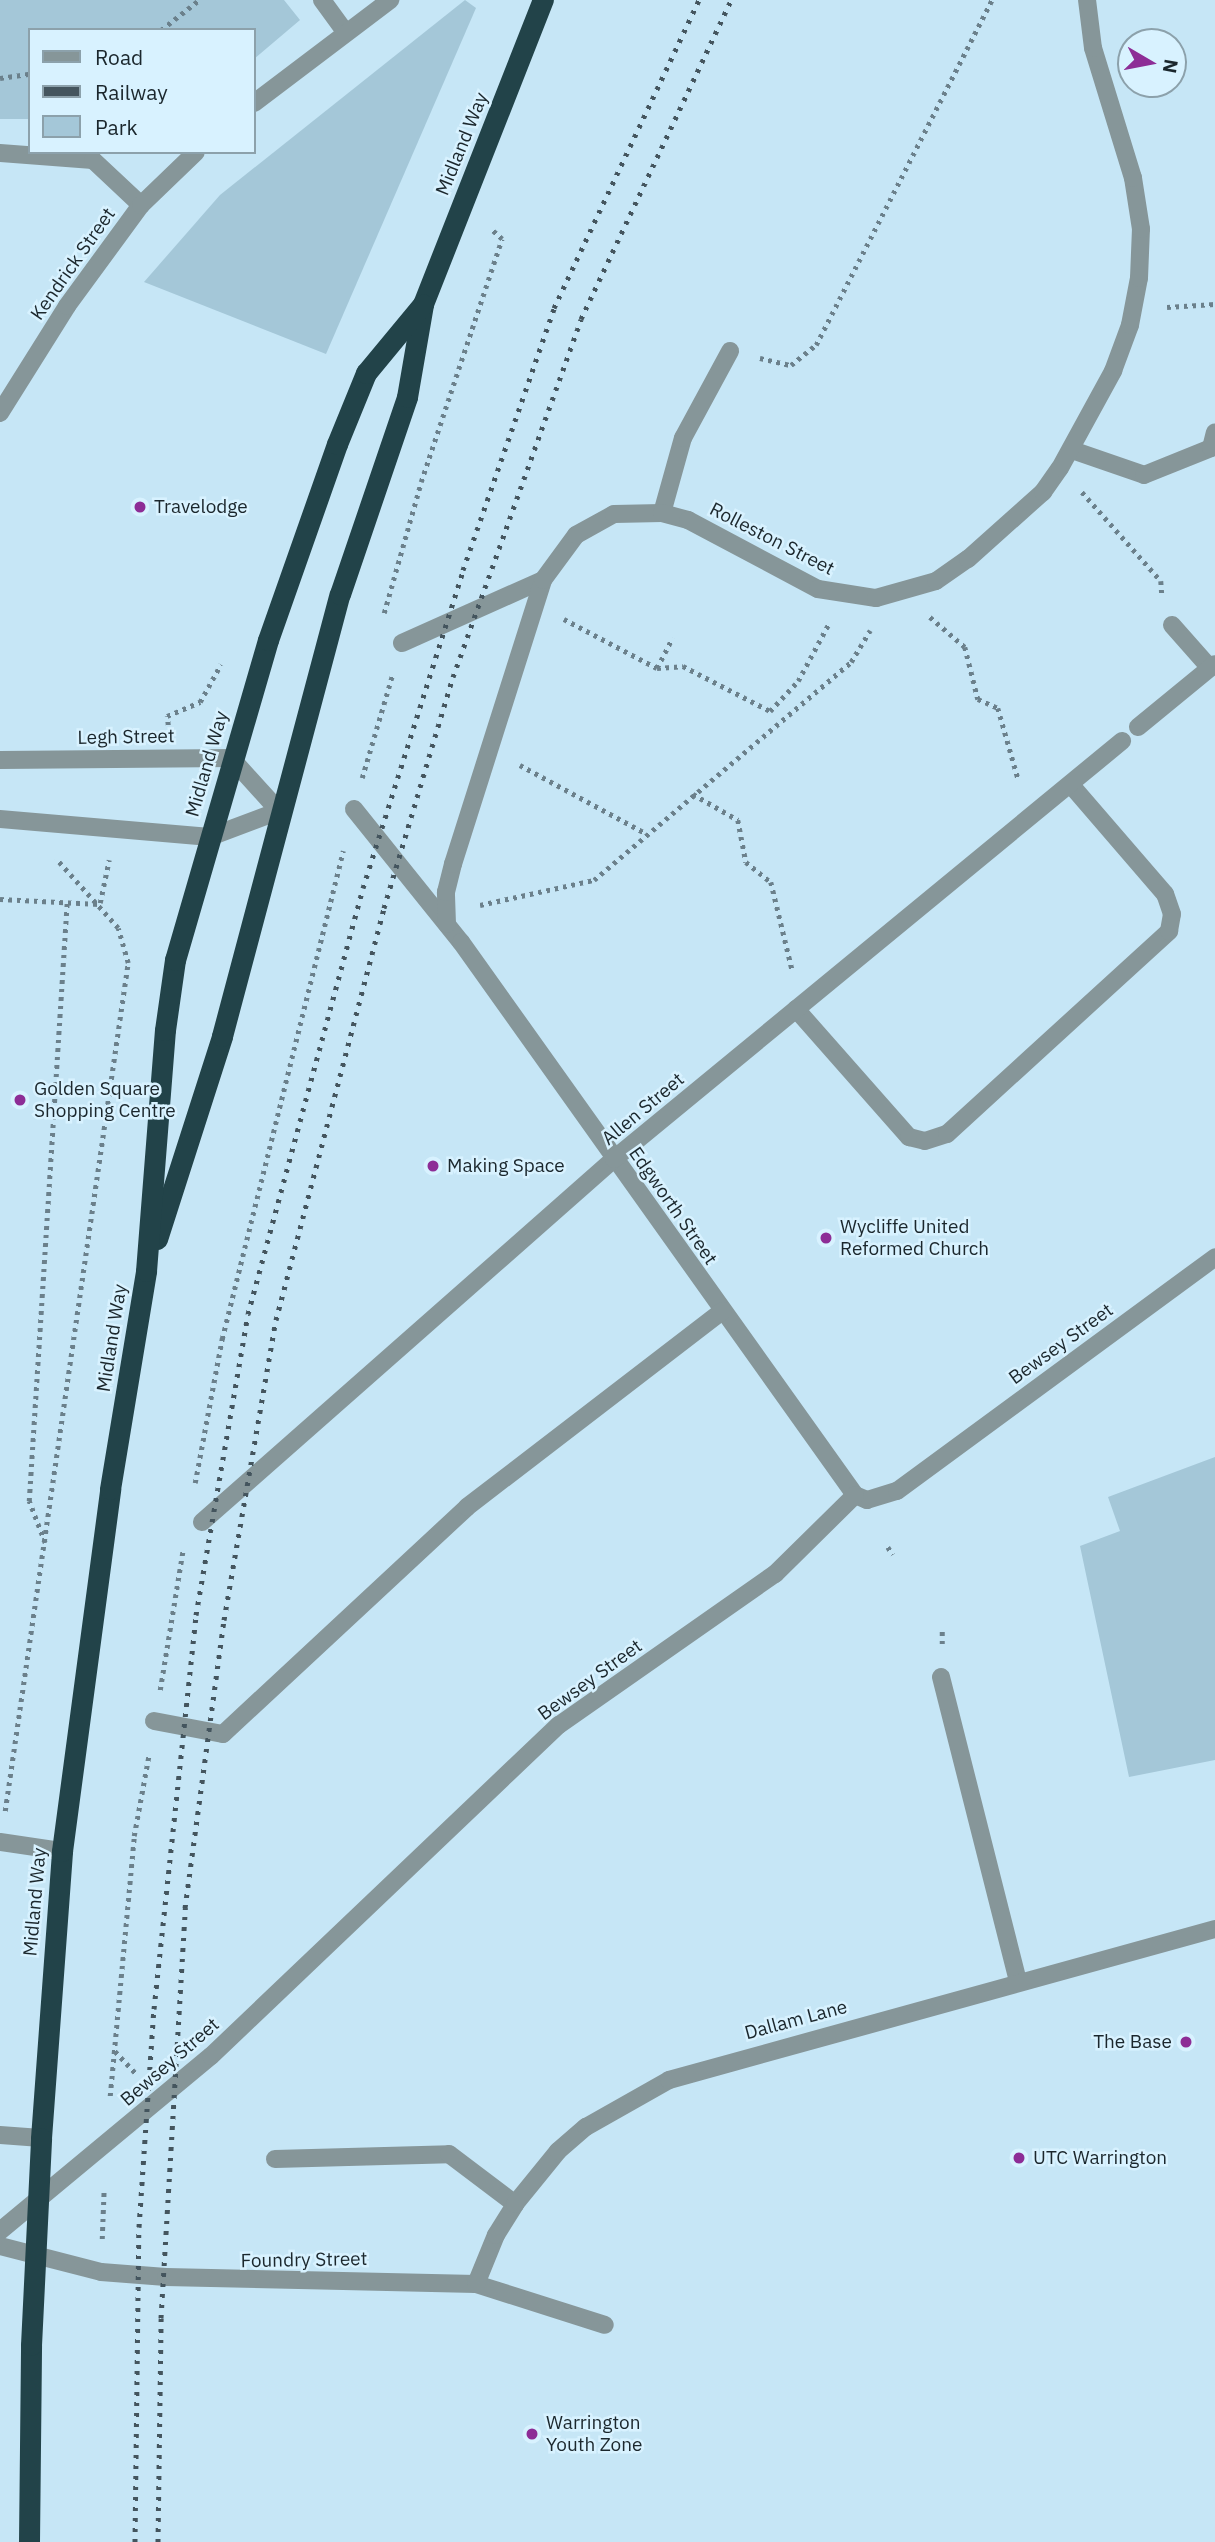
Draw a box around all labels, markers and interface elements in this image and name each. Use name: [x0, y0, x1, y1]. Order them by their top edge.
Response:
legend: [28, 28, 256, 154]
north arrow: [1117, 28, 1187, 98]
text: Road: [95, 43, 143, 71]
text: N: [1158, 57, 1184, 75]
text: Railway: [95, 78, 168, 106]
street label: Midland Way: [431, 89, 493, 199]
text: Park: [95, 113, 138, 141]
street label: Kendrick Street: [26, 204, 120, 324]
place label: Travelodge: [154, 496, 248, 518]
street label: Rolleston Street: [706, 498, 838, 580]
marker: Travelodge: [132, 499, 148, 515]
street label: Midland Way: [181, 708, 233, 820]
street label: Legh Street: [77, 725, 175, 749]
street label: Allen Street: [597, 1068, 689, 1150]
place label: Golden Square Shopping Centre: [34, 1078, 176, 1122]
marker: Golden Square Shopping Centre: [12, 1092, 28, 1108]
street label: Edgworth Street: [624, 1143, 722, 1269]
place label: Making Space: [447, 1155, 565, 1177]
marker: Making Space: [425, 1158, 441, 1174]
place label: Wycliffe United Reformed Church: [840, 1216, 989, 1260]
marker: Wycliffe United Reformed Church: [818, 1230, 834, 1246]
street label: Midland Way: [92, 1282, 132, 1394]
street label: Bewsey Street: [1005, 1299, 1117, 1389]
street label: Bewsey Street: [534, 1635, 646, 1725]
street label: Midland Way: [19, 1847, 51, 1957]
street label: Dallam Lane: [742, 1995, 850, 2045]
street label: Bewsey Street: [116, 2013, 224, 2111]
place label: The Base: [1093, 2031, 1172, 2053]
marker: The Base: [1178, 2034, 1194, 2050]
place label: UTC Warrington: [1033, 2147, 1167, 2169]
marker: UTC Warrington: [1011, 2150, 1027, 2166]
street label: Foundry Street: [240, 2247, 368, 2273]
place label: Warrington Youth Zone: [546, 2412, 642, 2456]
marker: Warrington Youth Zone: [524, 2426, 540, 2442]

